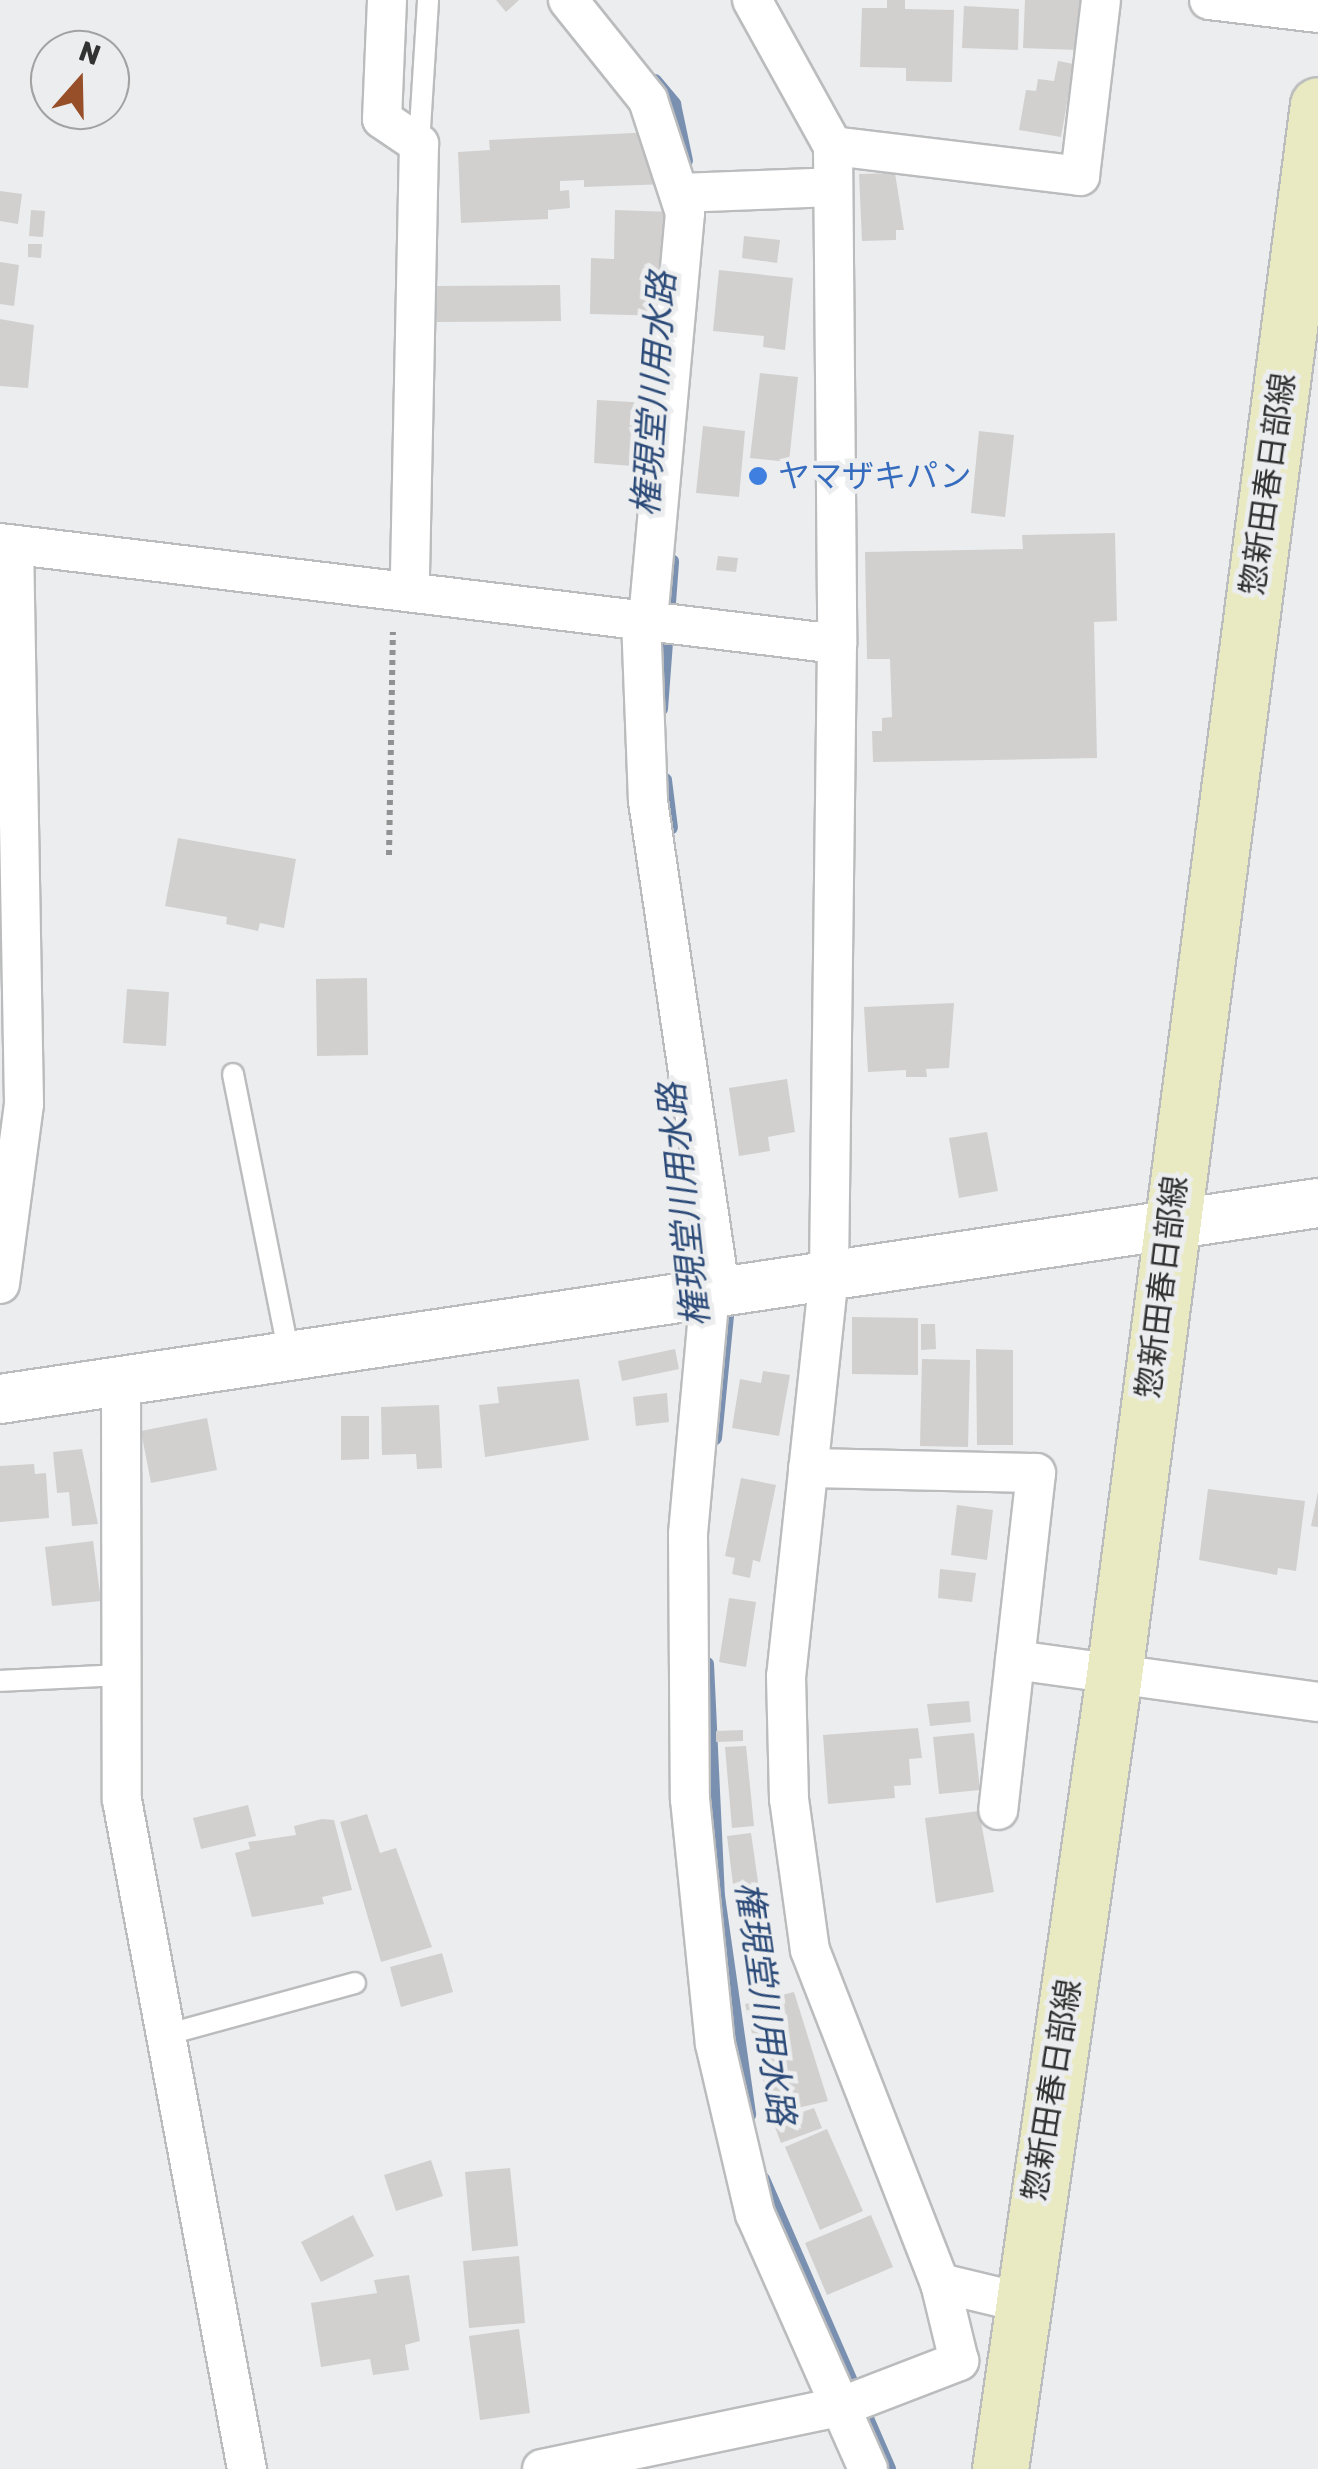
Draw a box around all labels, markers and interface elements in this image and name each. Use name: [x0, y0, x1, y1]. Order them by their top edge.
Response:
north arrow: [30, 30, 130, 130]
text: N: [75, 34, 105, 72]
water label: 権現堂川用水路: [625, 270, 683, 518]
street label: 惣新田春日部線: [1233, 370, 1303, 598]
place label: ヤマザキパン: [778, 457, 970, 495]
marker: ヤマザキパン: [747, 465, 769, 487]
water label: 権現堂川用水路: [650, 1081, 718, 1329]
street label: 惣新田春日部線: [1129, 1173, 1195, 1401]
water label: 権現堂川用水路: [727, 1879, 803, 2127]
street label: 惣新田春日部線: [1016, 1976, 1088, 2204]

